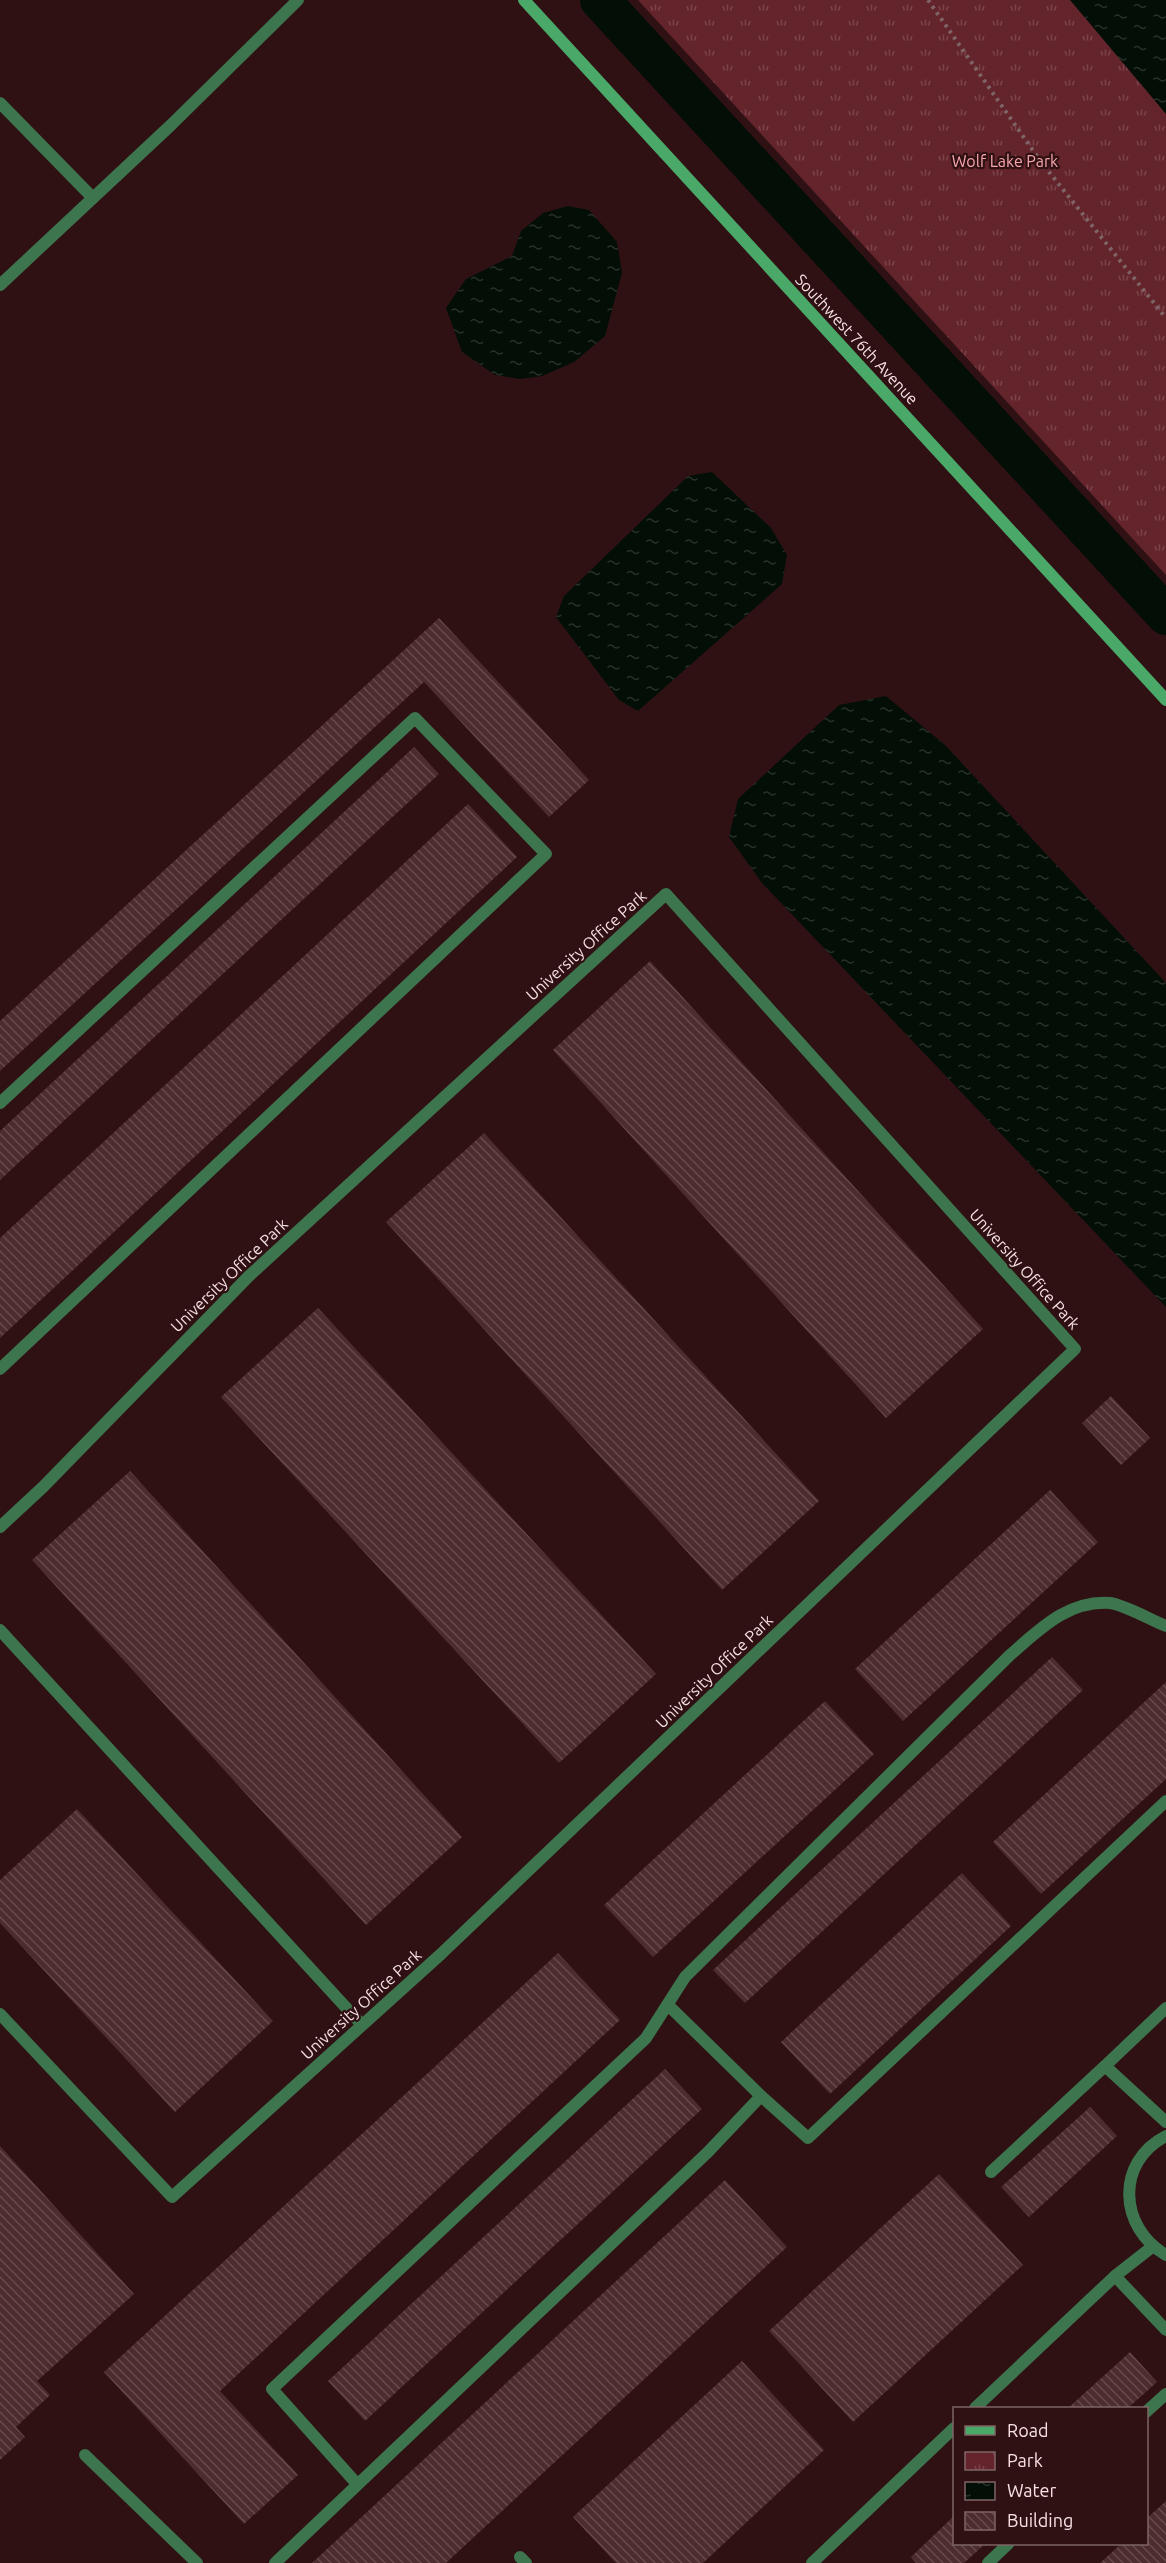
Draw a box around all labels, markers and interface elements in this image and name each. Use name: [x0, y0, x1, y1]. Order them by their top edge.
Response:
park label: Wolf Lake Park: [952, 152, 1058, 170]
street label: Southwest 76th Avenue: [792, 270, 922, 408]
street label: University Office Park: [522, 886, 650, 1004]
street label: University Office Park: [966, 1205, 1084, 1333]
street label: University Office Park: [167, 1215, 291, 1335]
street label: University Office Park: [652, 1611, 776, 1731]
street label: University Office Park: [297, 1945, 425, 2063]
legend: [953, 2407, 1148, 2545]
text: Road: [1007, 2420, 1049, 2440]
text: Park: [1007, 2450, 1043, 2470]
text: Water: [1007, 2480, 1057, 2500]
text: Building: [1007, 2510, 1073, 2530]

